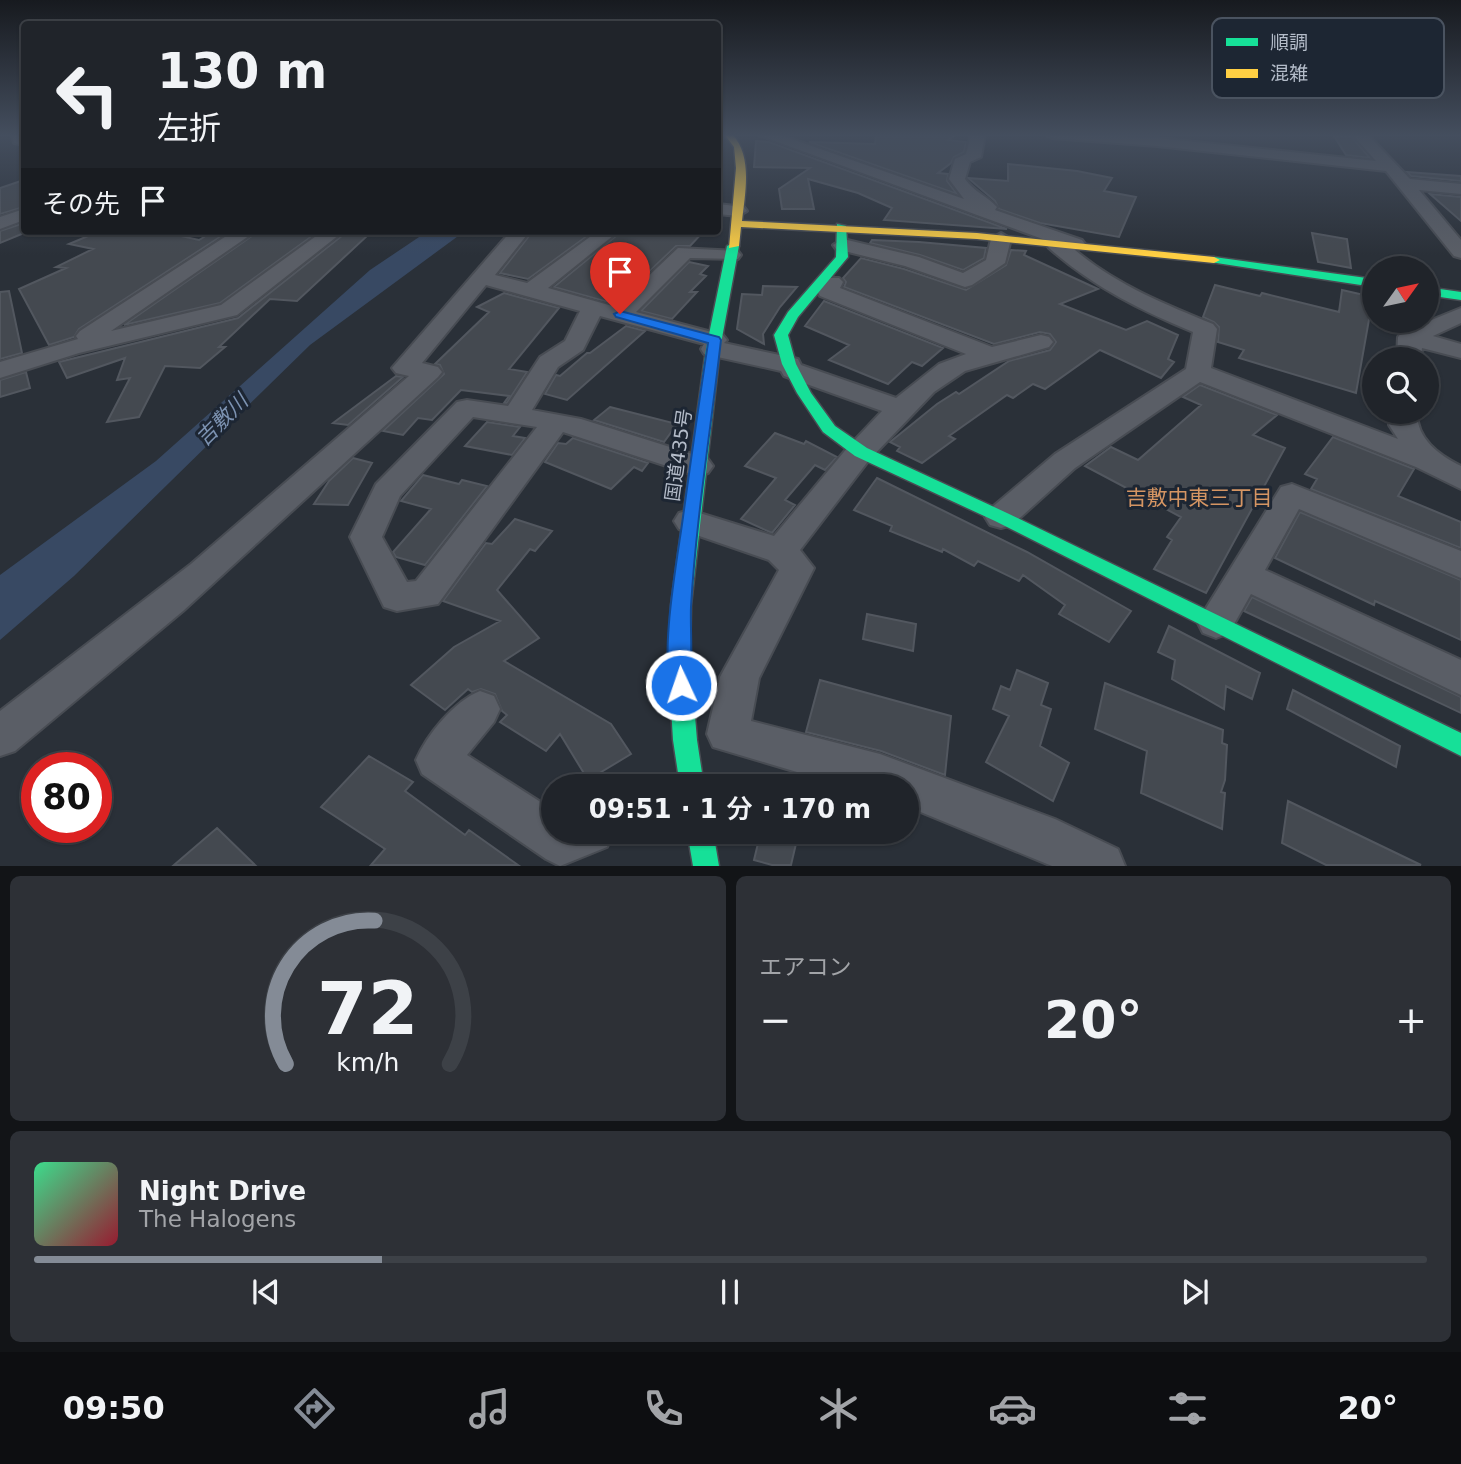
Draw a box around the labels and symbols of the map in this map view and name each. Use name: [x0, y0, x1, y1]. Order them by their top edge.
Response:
legend: [1212, 18, 1444, 98]
text: 順調: [1270, 31, 1308, 53]
text: 混雑: [1270, 62, 1308, 84]
pin: [590, 242, 650, 314]
north arrow: [1362, 256, 1438, 332]
water label: 吉敷川: [191, 388, 254, 451]
street label: 国道435号: [661, 407, 695, 503]
district label: 吉敷中東三丁目: [1126, 486, 1273, 510]
position arrow: [644, 648, 718, 722]
speed limit sign: 80: [21, 752, 112, 843]

